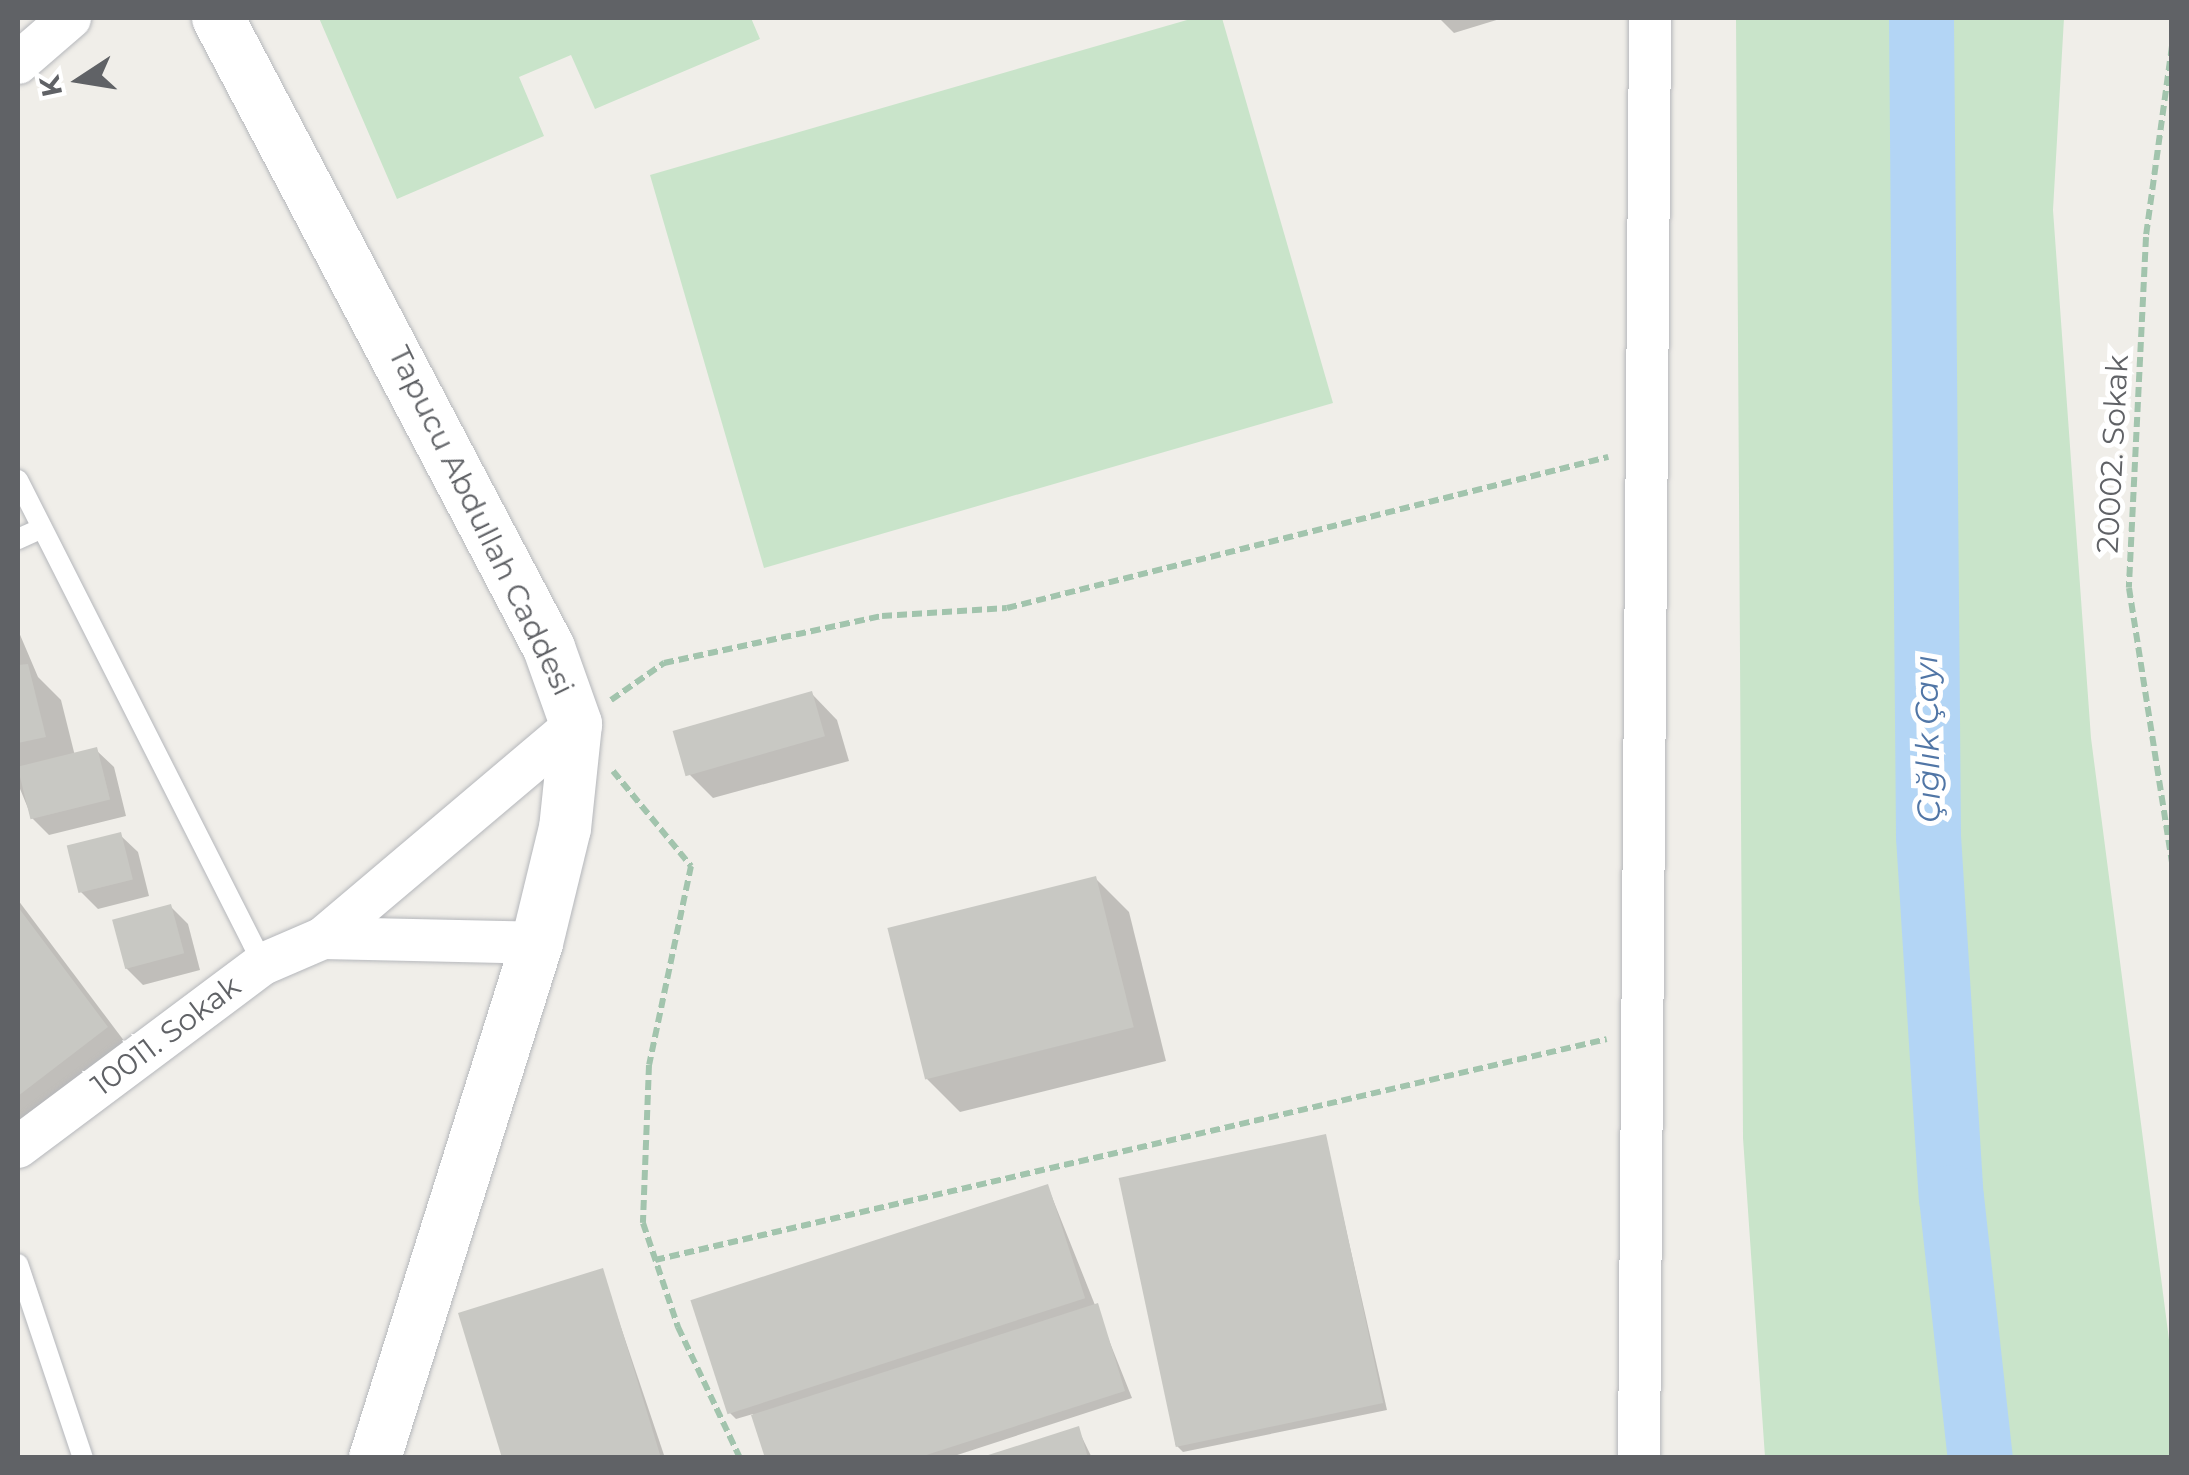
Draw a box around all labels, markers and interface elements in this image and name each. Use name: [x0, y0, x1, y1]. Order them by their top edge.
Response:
north arrow: [30, 30, 130, 130]
text: K: [32, 73, 69, 100]
street label: Tapucu Abdullah Caddesi: [381, 341, 581, 701]
street label: 20002. Sokak: [2090, 354, 2136, 554]
water label: Çığlık Çayı: [1907, 655, 1949, 823]
street label: 10011. Sokak: [85, 968, 247, 1104]

